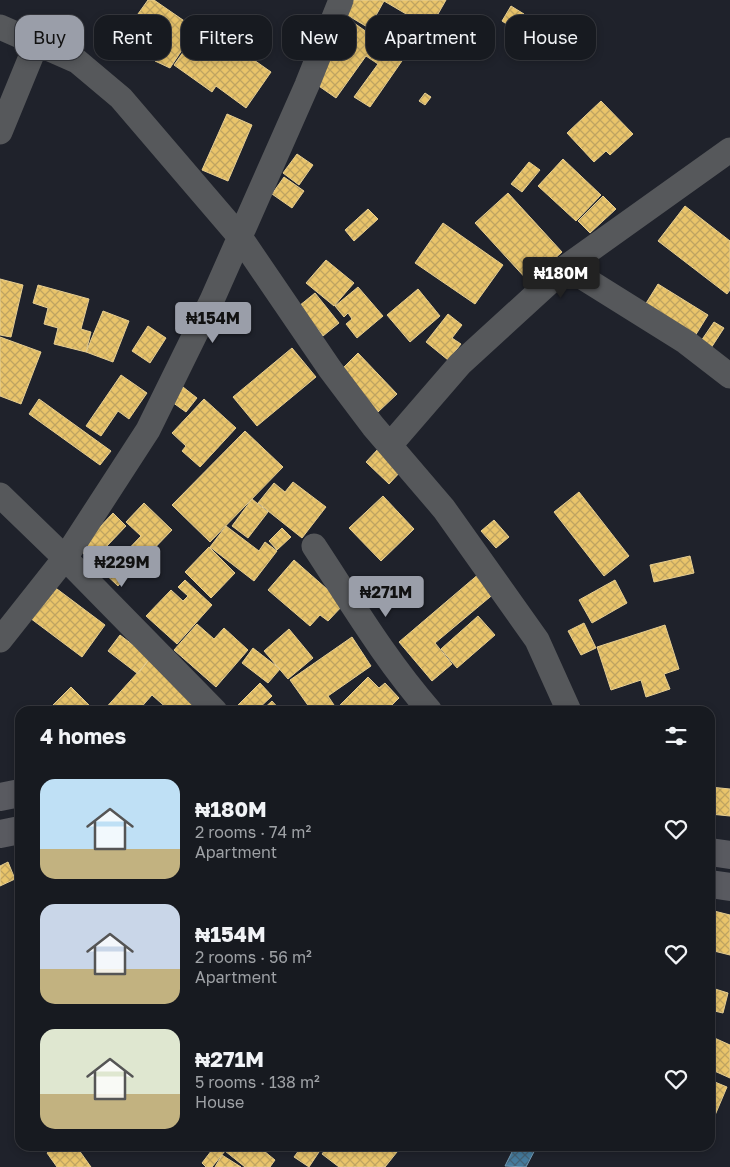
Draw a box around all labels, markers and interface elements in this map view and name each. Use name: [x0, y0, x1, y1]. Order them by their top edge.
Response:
chip: Buy: [15, 15, 84, 60]
chip: Rent: [94, 15, 171, 60]
chip: Filters: [181, 15, 272, 60]
chip: New: [282, 15, 356, 60]
chip: Apartment: [366, 15, 495, 60]
chip: House: [505, 15, 596, 60]
pin: ₦180M: [526, 256, 596, 299]
text: ₦180M: [534, 263, 588, 283]
pin: ₦154M: [178, 302, 248, 344]
text: ₦154M: [186, 308, 240, 328]
pin: ₦229M: [87, 546, 157, 588]
text: ₦229M: [94, 552, 150, 572]
pin: ₦271M: [351, 576, 421, 618]
text: ₦271M: [360, 582, 412, 602]
icon: filters: [662, 722, 690, 750]
text: 4 homes: [40, 723, 126, 749]
text: ₦180M: [195, 796, 267, 822]
icon: home: [80, 799, 140, 859]
icon: heart: [662, 815, 690, 843]
text: 2 rooms · 74 m²: [195, 822, 311, 842]
text: Apartment: [195, 842, 277, 862]
text: ₦154M: [195, 921, 266, 947]
icon: home: [80, 924, 140, 984]
icon: heart: [662, 940, 690, 968]
text: 2 rooms · 56 m²: [195, 947, 312, 967]
text: Apartment: [195, 967, 277, 987]
text: ₦271M: [195, 1046, 264, 1072]
icon: home: [80, 1049, 140, 1109]
icon: heart: [662, 1065, 690, 1093]
text: 5 rooms · 138 m²: [195, 1072, 320, 1092]
text: House: [195, 1092, 244, 1112]

